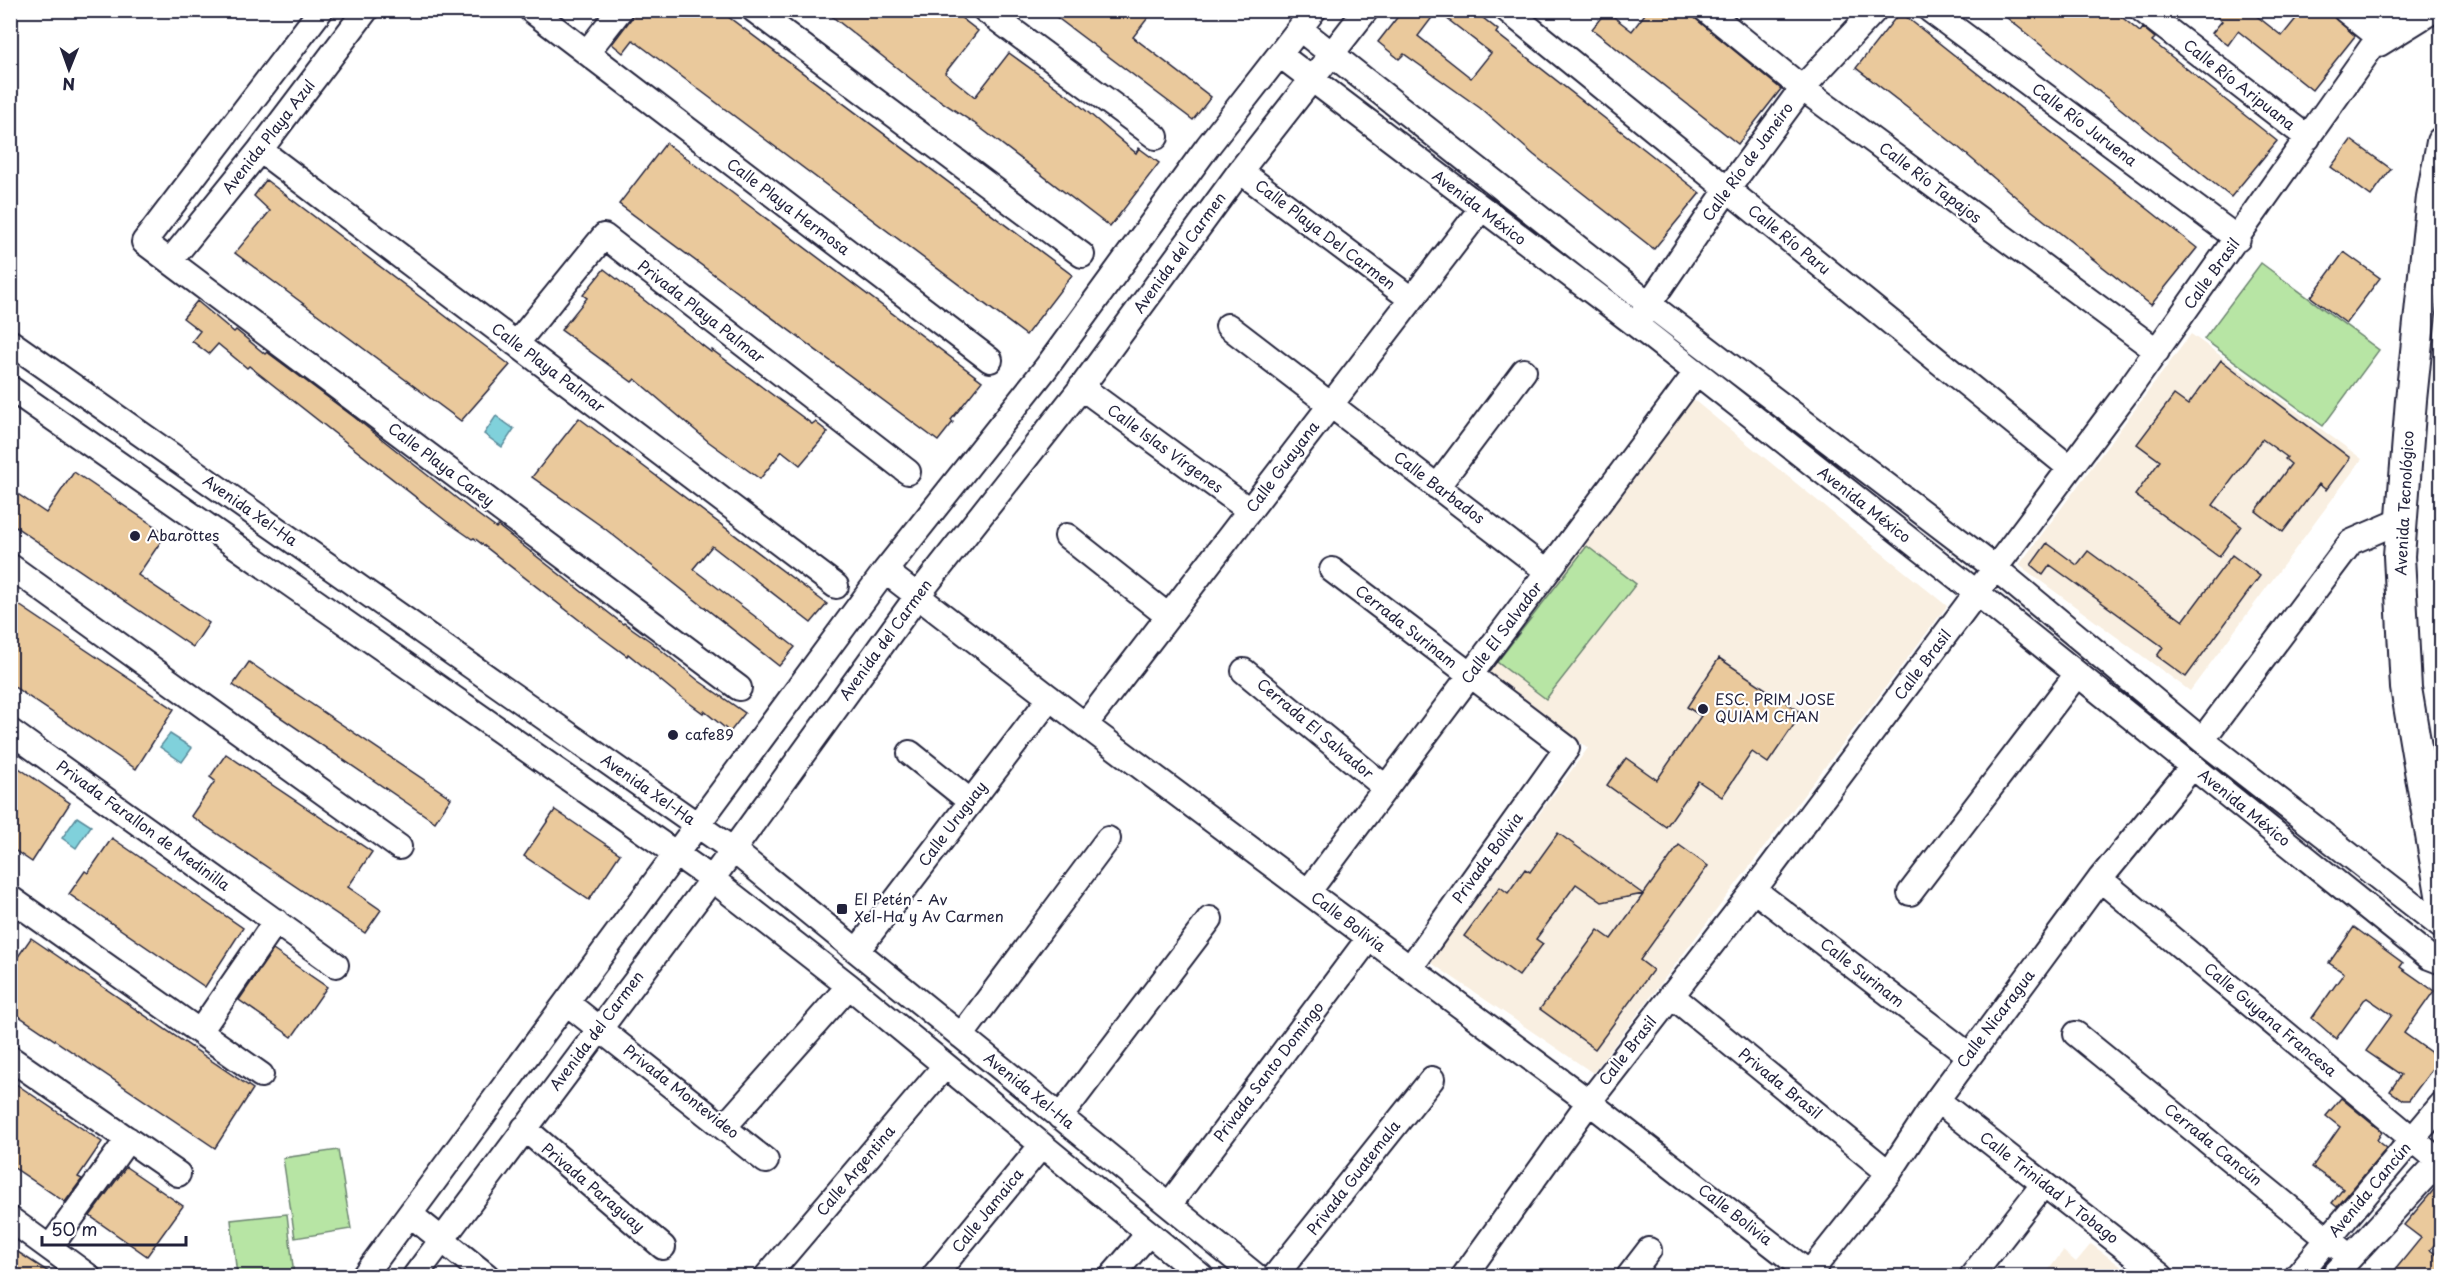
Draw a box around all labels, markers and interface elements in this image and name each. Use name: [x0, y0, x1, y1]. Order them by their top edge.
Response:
street label: Calle Río Aripuana: [2179, 33, 2301, 135]
north arrow: [39, 39, 99, 99]
text: N: [62, 73, 75, 97]
street label: Avenida Playa Azul: [216, 74, 320, 198]
street label: Calle Río Juruena: [2028, 77, 2142, 171]
street label: Calle Río de Janeiro: [1696, 97, 1798, 225]
street label: Calle Río Tapajos: [1875, 136, 1987, 228]
street label: Calle Playa Hermosa: [723, 152, 856, 260]
street label: Avenida México: [1428, 164, 1532, 250]
street label: Calle Playa Del Carmen: [1251, 173, 1401, 294]
street label: Avenida del Carmen: [1127, 187, 1231, 317]
street label: Calle Río Paru: [1744, 198, 1836, 279]
street label: Calle Brasil: [2177, 233, 2244, 313]
street label: Privada Playa Palmar: [633, 254, 771, 368]
street label: Calle Playa Palmar: [487, 316, 611, 417]
street label: Calle Islas Vírgenes: [1103, 398, 1229, 498]
street label: Calle Guayana: [1240, 415, 1324, 517]
street label: Calle Playa Carey: [384, 416, 500, 512]
street label: Avenida Tecnológico: [2388, 430, 2419, 576]
street label: Calle Barbados: [1390, 445, 1490, 529]
street label: Avenida México: [1813, 460, 1916, 548]
street label: Avenida Xel-Ha: [199, 469, 304, 551]
place label: Abarottes: [147, 523, 219, 546]
marker: Abarottes: [128, 529, 142, 543]
street label: Avenida del Carmen: [833, 574, 937, 704]
street label: Calle El Salvador: [1455, 576, 1547, 688]
street label: Cerrada Surinam: [1351, 579, 1463, 673]
street label: Calle Brasil: [1888, 624, 1956, 704]
street label: Cerrada El Salvador: [1253, 672, 1380, 784]
place label: ESC. PRIM JOSE QUIAM CHAN: [1715, 687, 1836, 727]
marker: ESC. PRIM JOSE QUIAM CHAN: [1696, 702, 1710, 716]
place label: cafe89: [685, 722, 734, 745]
marker: cafe89: [666, 728, 680, 742]
street label: Avenida Xel-Ha: [597, 748, 702, 830]
street label: Privada Farallon de Medinilla: [52, 754, 236, 896]
street label: Avenida México: [2194, 762, 2296, 851]
street label: Calle Uruguay: [912, 776, 992, 871]
street label: Privada Bolivia: [1446, 806, 1528, 907]
street label: Calle Bolivia: [1307, 885, 1392, 957]
place label: El Petén - Av Xel-Ha y Av Carmen: [854, 887, 1004, 927]
marker: El Petén - Av Xel-Ha y Av Carmen: [835, 902, 849, 916]
street label: Calle Surinam: [1816, 932, 1910, 1012]
street label: Calle Guyana Francesa: [2199, 956, 2343, 1082]
street label: Calle Nicaragua: [1950, 964, 2040, 1072]
street label: Avenida del Carmen: [543, 965, 649, 1095]
street label: Privada Santo Domingo: [1207, 996, 1328, 1146]
street label: Calle Brasil: [1592, 1010, 1661, 1090]
street label: Privada Montevideo: [619, 1038, 745, 1143]
street label: Privada Brasil: [1734, 1042, 1828, 1124]
street label: Avenida Xel-Ha: [980, 1046, 1081, 1134]
street label: Cerrada Cancún: [2160, 1097, 2268, 1191]
street label: Privada Guatemala: [1301, 1114, 1405, 1239]
street label: Calle Argentina: [810, 1119, 900, 1220]
street label: Calle Trinidad Y Tobago: [1975, 1125, 2124, 1249]
street label: Avenida Cancún: [2322, 1136, 2416, 1242]
street label: Privada Paraguay: [537, 1137, 651, 1237]
street label: Calle Jamaica: [946, 1162, 1028, 1257]
street label: Calle Bolivia: [1694, 1178, 1778, 1250]
scale bar: [42, 1209, 186, 1247]
text: 50 m: [51, 1215, 98, 1242]

